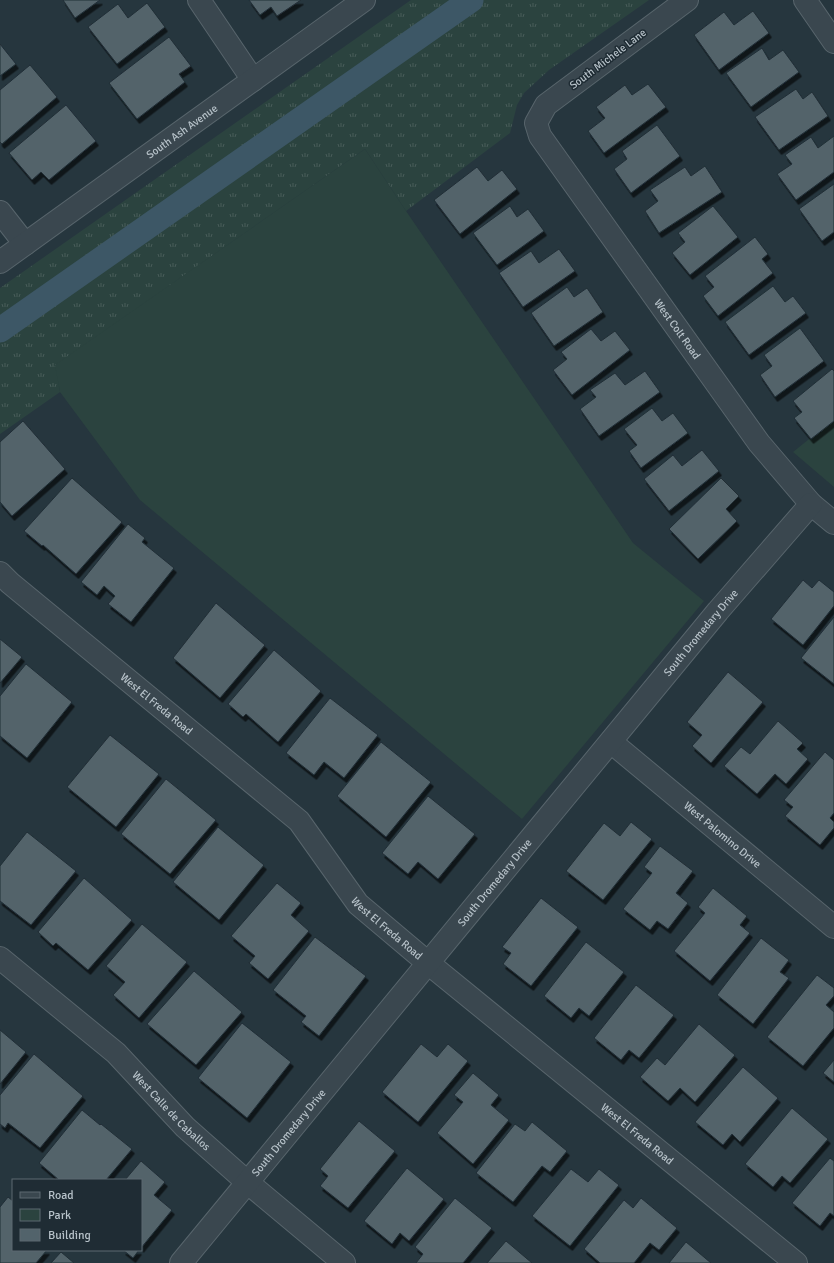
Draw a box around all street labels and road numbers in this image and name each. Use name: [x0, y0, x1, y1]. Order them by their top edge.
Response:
street label: South Michele Lane: [567, 26, 649, 92]
street label: South Ash Avenue: [144, 101, 220, 161]
street label: West Colt Road: [652, 296, 704, 362]
street label: South Dromedary Drive: [661, 586, 741, 679]
street label: West El Freda Road: [118, 670, 195, 737]
street label: West Palomino Drive: [681, 799, 764, 870]
street label: South Dromedary Drive: [455, 836, 534, 929]
street label: West El Freda Road: [349, 894, 425, 962]
street label: West Calle de Caballos: [130, 1068, 213, 1153]
street label: South Dromedary Drive: [249, 1086, 328, 1179]
street label: West El Freda Road: [598, 1100, 676, 1167]

